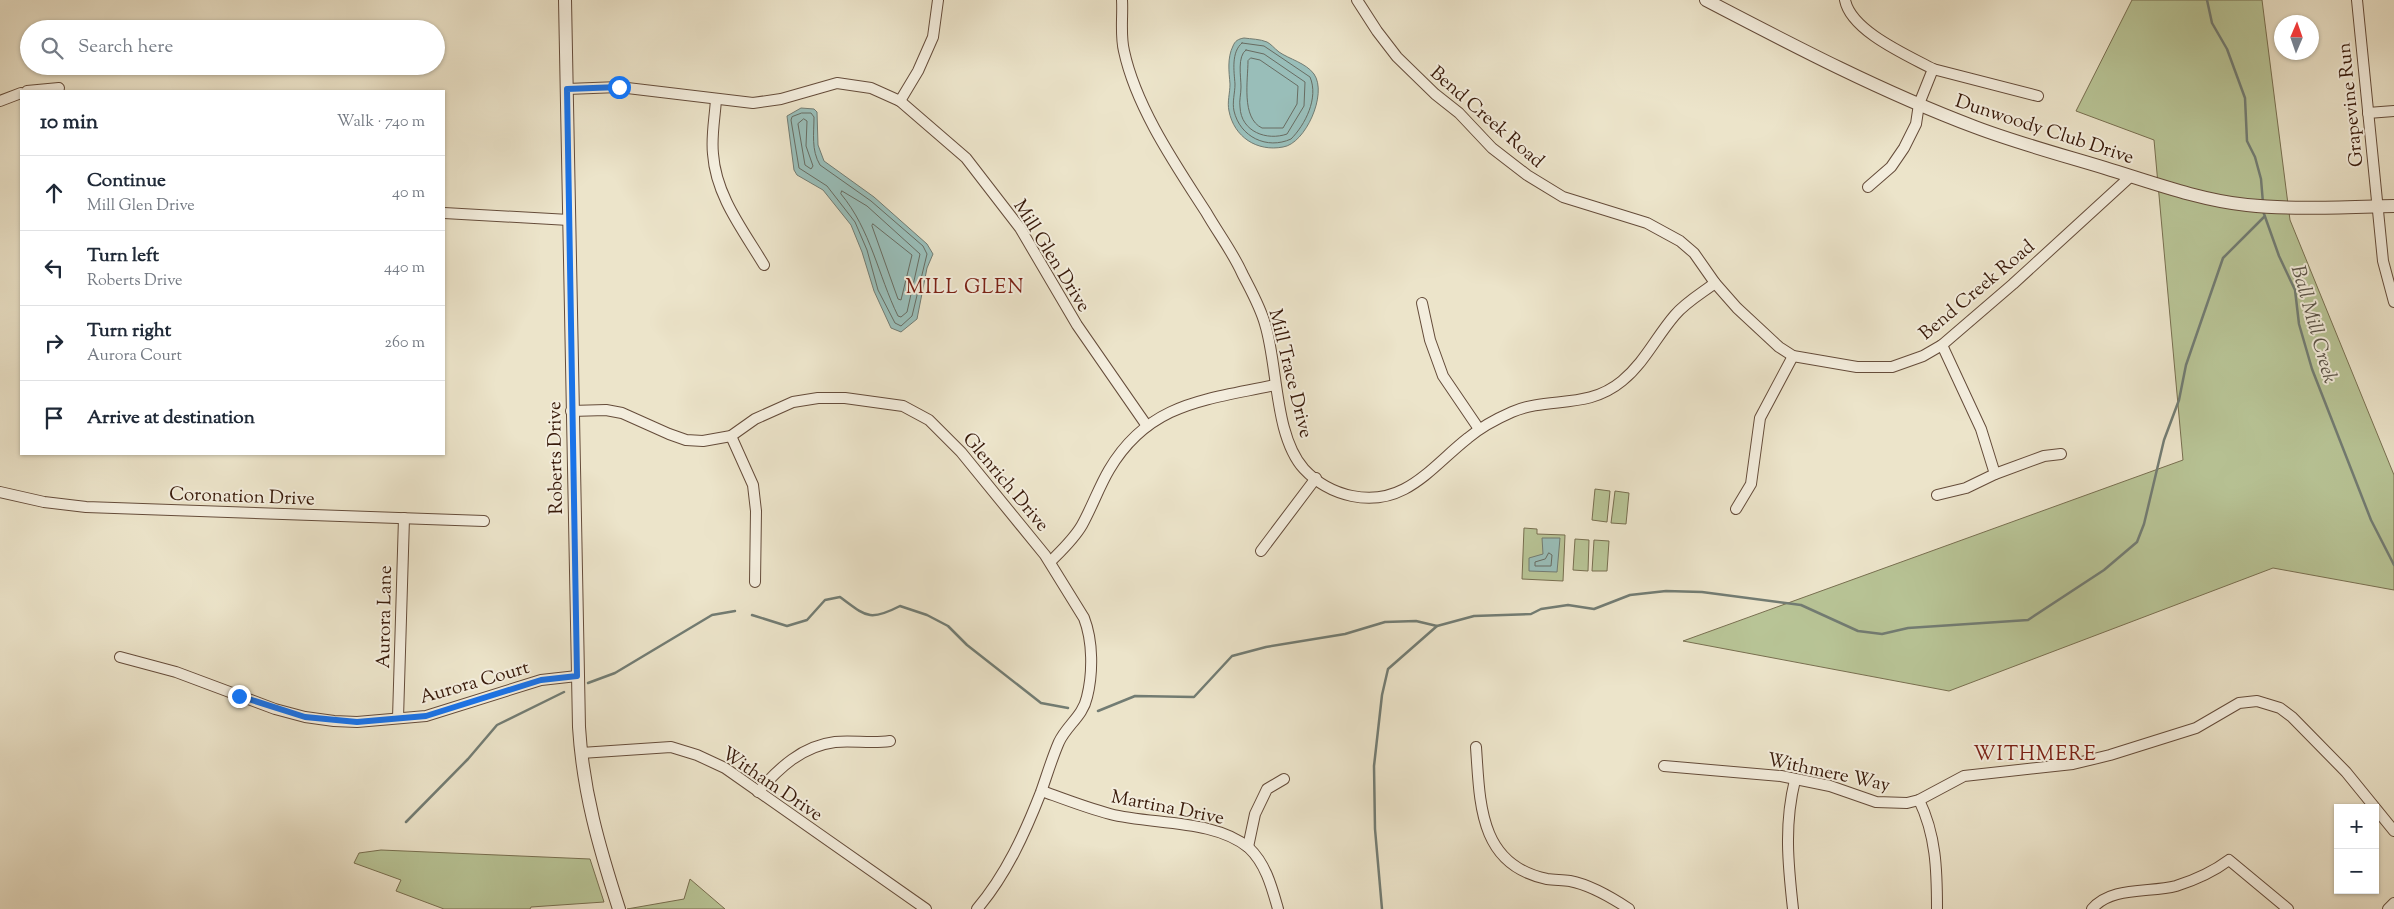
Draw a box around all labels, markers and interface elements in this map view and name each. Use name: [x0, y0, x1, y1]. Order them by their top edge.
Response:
north arrow: [2274, 15, 2319, 60]
search box: [20, 20, 445, 75]
icon: search: [38, 34, 66, 62]
text: Search here: [78, 34, 173, 61]
street label: Grapevine Run: [2332, 41, 2371, 168]
street label: Bend Creek Road: [1423, 61, 1550, 175]
route start: [608, 76, 631, 99]
street label: Dunwoody Club Drive: [1951, 89, 2137, 172]
text: 10 min: [40, 108, 98, 138]
text: Walk · 740 m: [337, 111, 425, 134]
text: Continue: [87, 168, 166, 195]
icon: ahead: [40, 179, 68, 207]
text: 40 m: [392, 182, 425, 205]
text: Mill Glen Drive: [87, 195, 195, 218]
street label: Mill Glen Drive: [1006, 195, 1096, 318]
street label: Bend Creek Road: [1914, 234, 2041, 347]
text: Turn left: [87, 243, 159, 270]
icon: left: [40, 254, 68, 282]
text: 440 m: [384, 257, 425, 280]
water label: Ball Mill Creek: [2282, 262, 2343, 387]
text: Roberts Drive: [87, 270, 183, 293]
district label: MILL GLEN: [906, 274, 1024, 303]
street label: Mill Trace Drive: [1261, 306, 1319, 441]
text: Turn right: [87, 318, 171, 345]
icon: right: [40, 329, 68, 357]
text: 260 m: [384, 332, 425, 355]
text: Aurora Court: [87, 345, 182, 368]
street label: Roberts Drive: [542, 401, 571, 515]
icon: arrive: [40, 404, 68, 432]
text: Arrive at destination: [87, 405, 255, 432]
street label: Glenrich Drive: [955, 427, 1055, 538]
street label: Coronation Drive: [169, 481, 315, 514]
street label: Aurora Lane: [371, 565, 400, 669]
street label: Aurora Court: [417, 655, 533, 712]
route end: [228, 685, 251, 708]
street label: Witham Drive: [715, 741, 828, 829]
district label: WITHMERE: [1973, 741, 2097, 770]
street label: Withmere Way: [1764, 747, 1893, 800]
street label: Martina Drive: [1109, 784, 1227, 833]
map controls: [2334, 804, 2379, 894]
button: +: [2334, 804, 2379, 849]
button: −: [2334, 849, 2379, 894]

